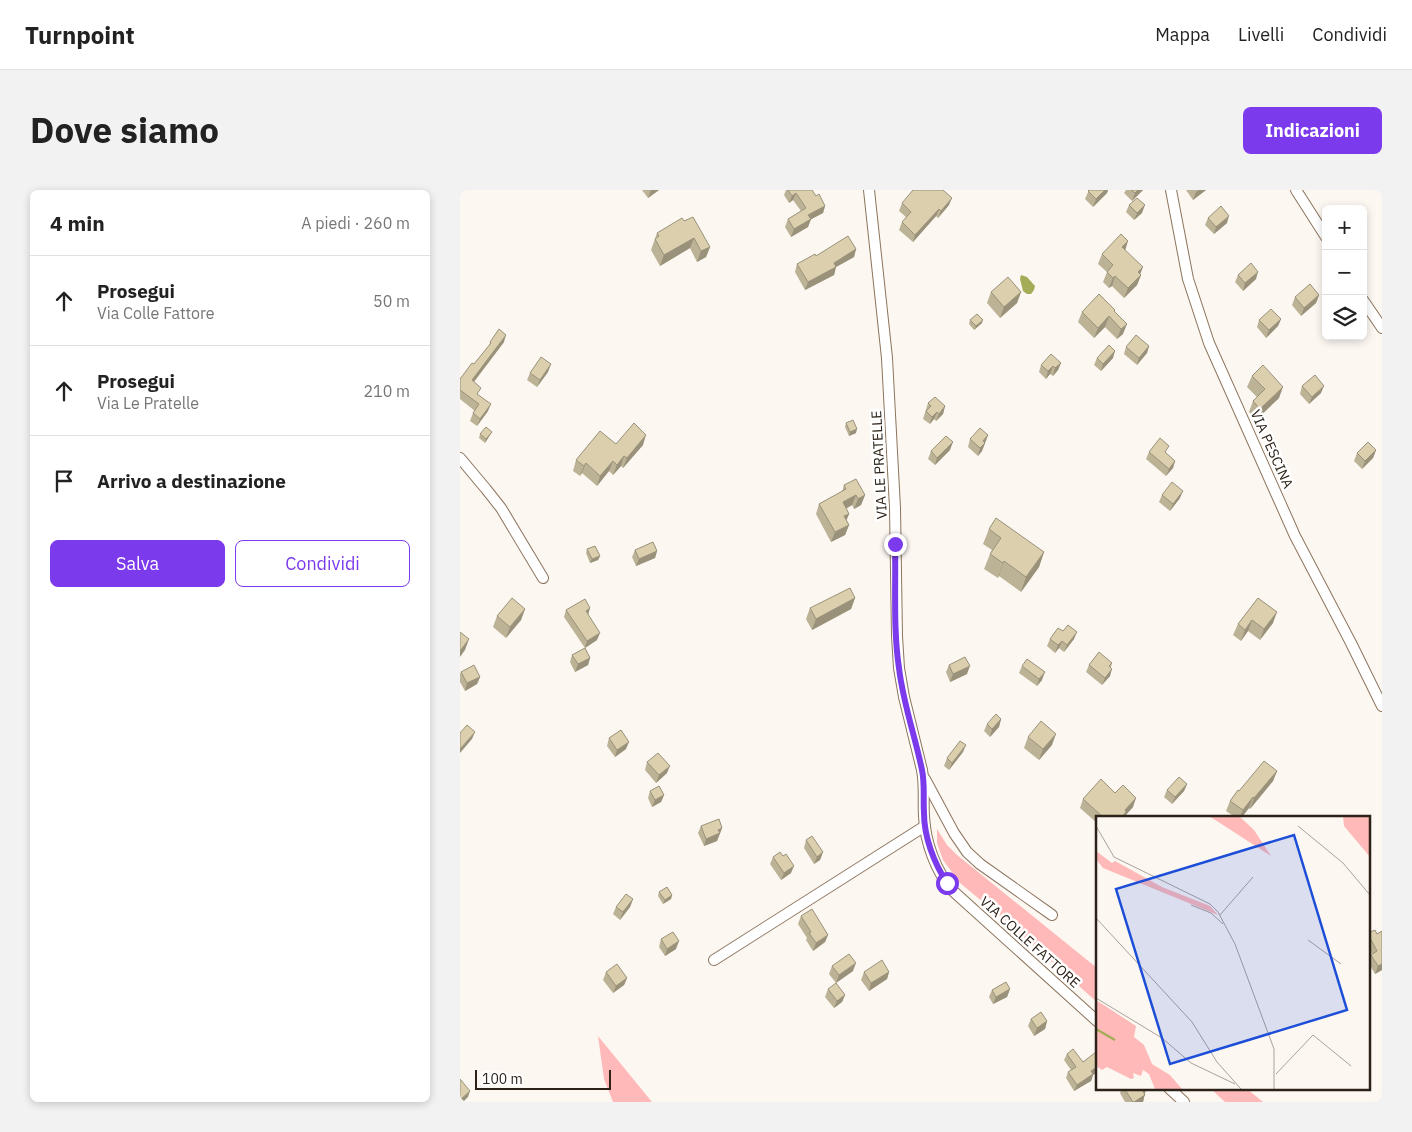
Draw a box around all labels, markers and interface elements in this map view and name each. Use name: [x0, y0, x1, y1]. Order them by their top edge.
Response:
text: Turnpoint: [25, 19, 135, 51]
text: Mappa: [1155, 23, 1210, 46]
text: Livelli: [1238, 23, 1284, 46]
text: Condividi: [1312, 23, 1387, 46]
text: Dove siamo: [30, 107, 219, 153]
button: Indicazioni: [1243, 107, 1382, 154]
map controls: [1322, 205, 1367, 340]
button: +: [1322, 205, 1367, 250]
text: 4 min: [50, 209, 105, 237]
text: A piedi · 260 m: [301, 213, 410, 233]
button: −: [1322, 250, 1367, 295]
text: Prosegui: [97, 279, 175, 303]
icon: ahead: [50, 287, 78, 315]
text: 50 m: [373, 291, 410, 311]
button: layers: [1322, 295, 1367, 340]
text: Via Colle Fattore: [97, 303, 215, 323]
text: Prosegui: [97, 369, 175, 393]
icon: ahead: [50, 377, 78, 405]
text: 210 m: [363, 381, 410, 401]
text: Via Le Pratelle: [97, 393, 199, 413]
street label: VIA PESCINA: [1247, 407, 1297, 491]
street label: VIA LE PRATELLE: [867, 410, 891, 520]
icon: arrive: [50, 467, 78, 495]
text: Arrivo a destinazione: [97, 469, 286, 493]
route end: [884, 533, 907, 556]
button: Salva: [50, 540, 225, 587]
button: Condividi: [235, 540, 410, 587]
inset map: [1096, 816, 1369, 1090]
route start: [936, 872, 959, 895]
street label: VIA COLLE FATTORE: [976, 892, 1084, 992]
scale bar: [475, 1067, 611, 1090]
text: 100 m: [482, 1070, 523, 1088]

